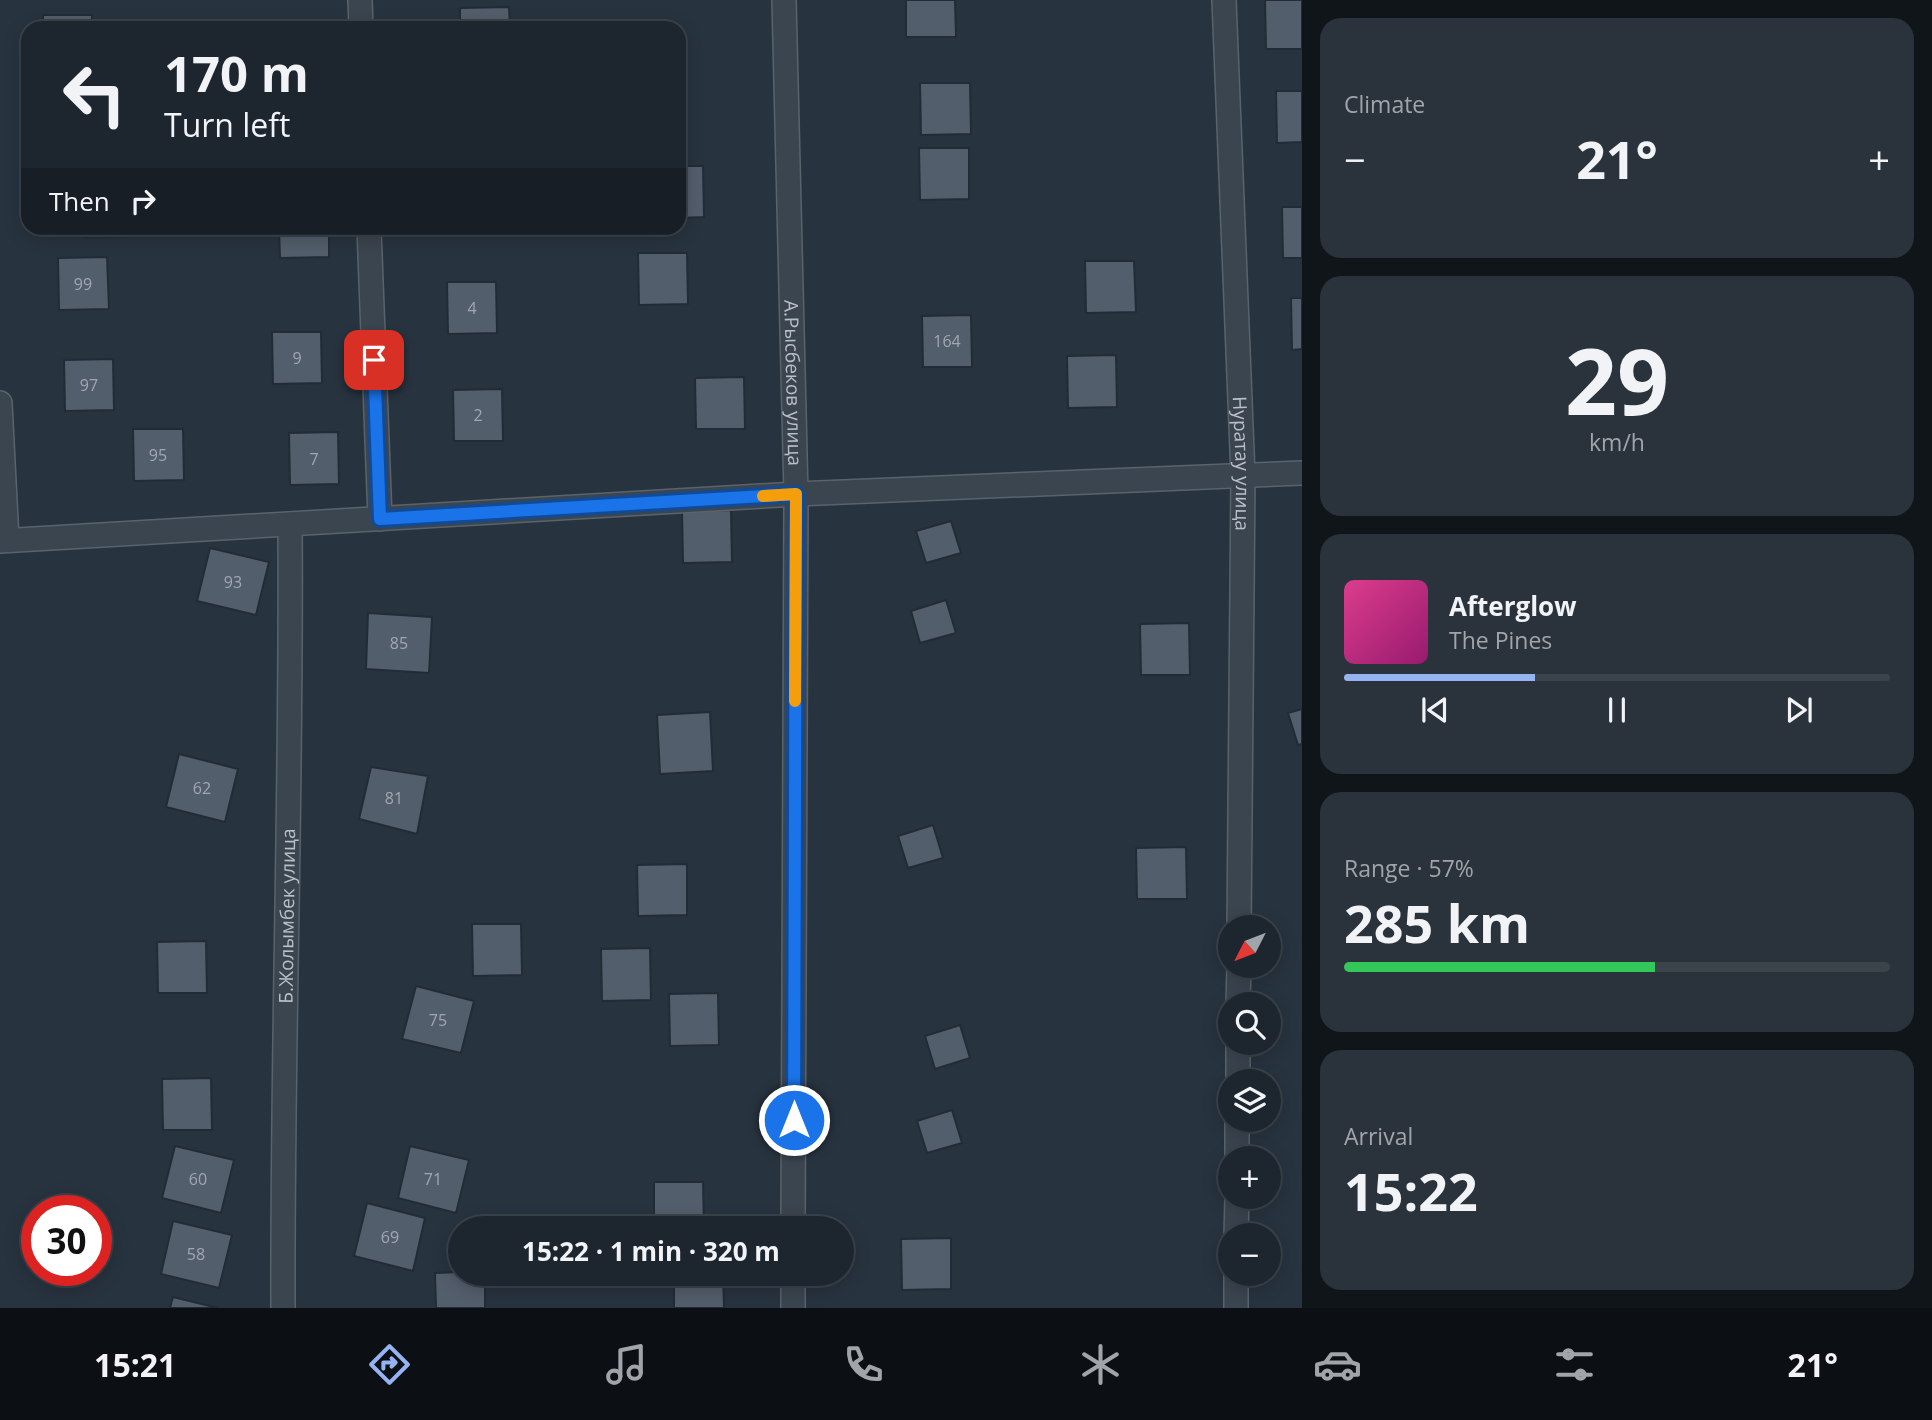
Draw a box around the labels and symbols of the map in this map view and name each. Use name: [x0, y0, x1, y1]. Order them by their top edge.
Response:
house number: 99: [74, 273, 92, 295]
house number: 4: [467, 297, 477, 319]
street label: А.Рысбеков улица: [778, 299, 808, 466]
pin: [344, 330, 404, 390]
house number: 164: [933, 330, 961, 352]
house number: 9: [292, 347, 302, 369]
house number: 97: [80, 374, 98, 396]
street label: Нуратау улица: [1227, 396, 1256, 531]
house number: 2: [473, 404, 483, 426]
house number: 95: [149, 444, 167, 466]
house number: 7: [309, 448, 319, 470]
house number: 93: [224, 571, 242, 593]
house number: 85: [390, 632, 408, 654]
house number: 62: [193, 777, 211, 799]
house number: 81: [385, 787, 403, 809]
street label: Б.Жолымбек улица: [272, 828, 301, 1004]
north arrow: [1218, 915, 1281, 978]
house number: 75: [429, 1009, 447, 1031]
position arrow: [757, 1083, 831, 1157]
house number: 60: [189, 1168, 207, 1190]
house number: 71: [424, 1168, 442, 1190]
speed limit sign: 30: [21, 1195, 112, 1286]
house number: 69: [381, 1226, 399, 1248]
house number: 58: [187, 1243, 205, 1265]

